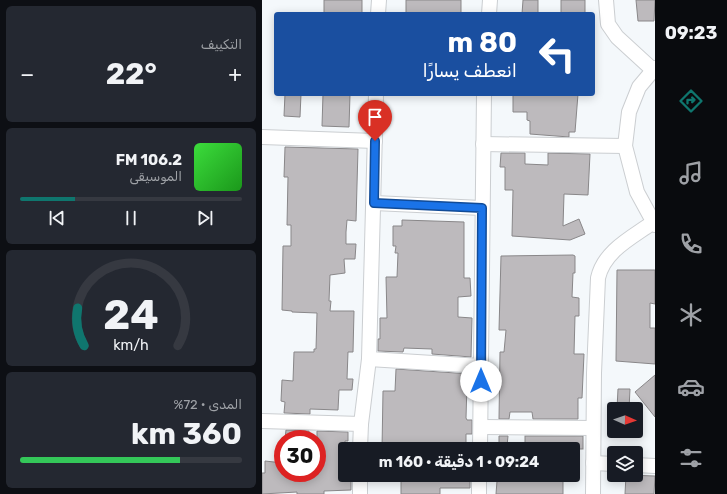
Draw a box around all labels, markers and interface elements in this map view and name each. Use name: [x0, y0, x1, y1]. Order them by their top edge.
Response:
text: 09:23: [665, 22, 717, 44]
text: 80 m: [447, 26, 517, 59]
icon: left: [531, 28, 583, 80]
text: التكييف: [201, 37, 242, 52]
text: 22°: [106, 56, 157, 92]
text: انعطف يسارًا: [423, 60, 517, 82]
text: −: [20, 61, 34, 88]
text: +: [228, 61, 242, 88]
icon: directions: [677, 87, 705, 115]
pin: [358, 100, 392, 141]
icon: arrive: [364, 106, 386, 128]
text: 106.2 FM: [116, 151, 182, 169]
icon: music: [677, 159, 705, 187]
text: الموسيقى: [130, 169, 182, 184]
icon: previous: [46, 207, 68, 229]
icon: pause: [120, 207, 142, 229]
icon: next: [194, 207, 216, 229]
icon: phone: [677, 230, 705, 258]
text: 24: [103, 290, 159, 339]
icon: climate: [677, 301, 705, 329]
text: km/h: [113, 337, 149, 354]
position arrow: [460, 360, 502, 402]
icon: car: [677, 373, 705, 401]
text: المدى · 72%: [174, 397, 242, 412]
north arrow: [607, 402, 643, 438]
map controls: [607, 402, 643, 482]
text: 360 km: [131, 416, 242, 452]
speed limit sign: 30: [274, 430, 326, 482]
icon: filters: [677, 444, 705, 472]
button: layers: [607, 446, 643, 482]
text: 09:24 · 1 دقيقة · 160 m: [379, 453, 539, 471]

